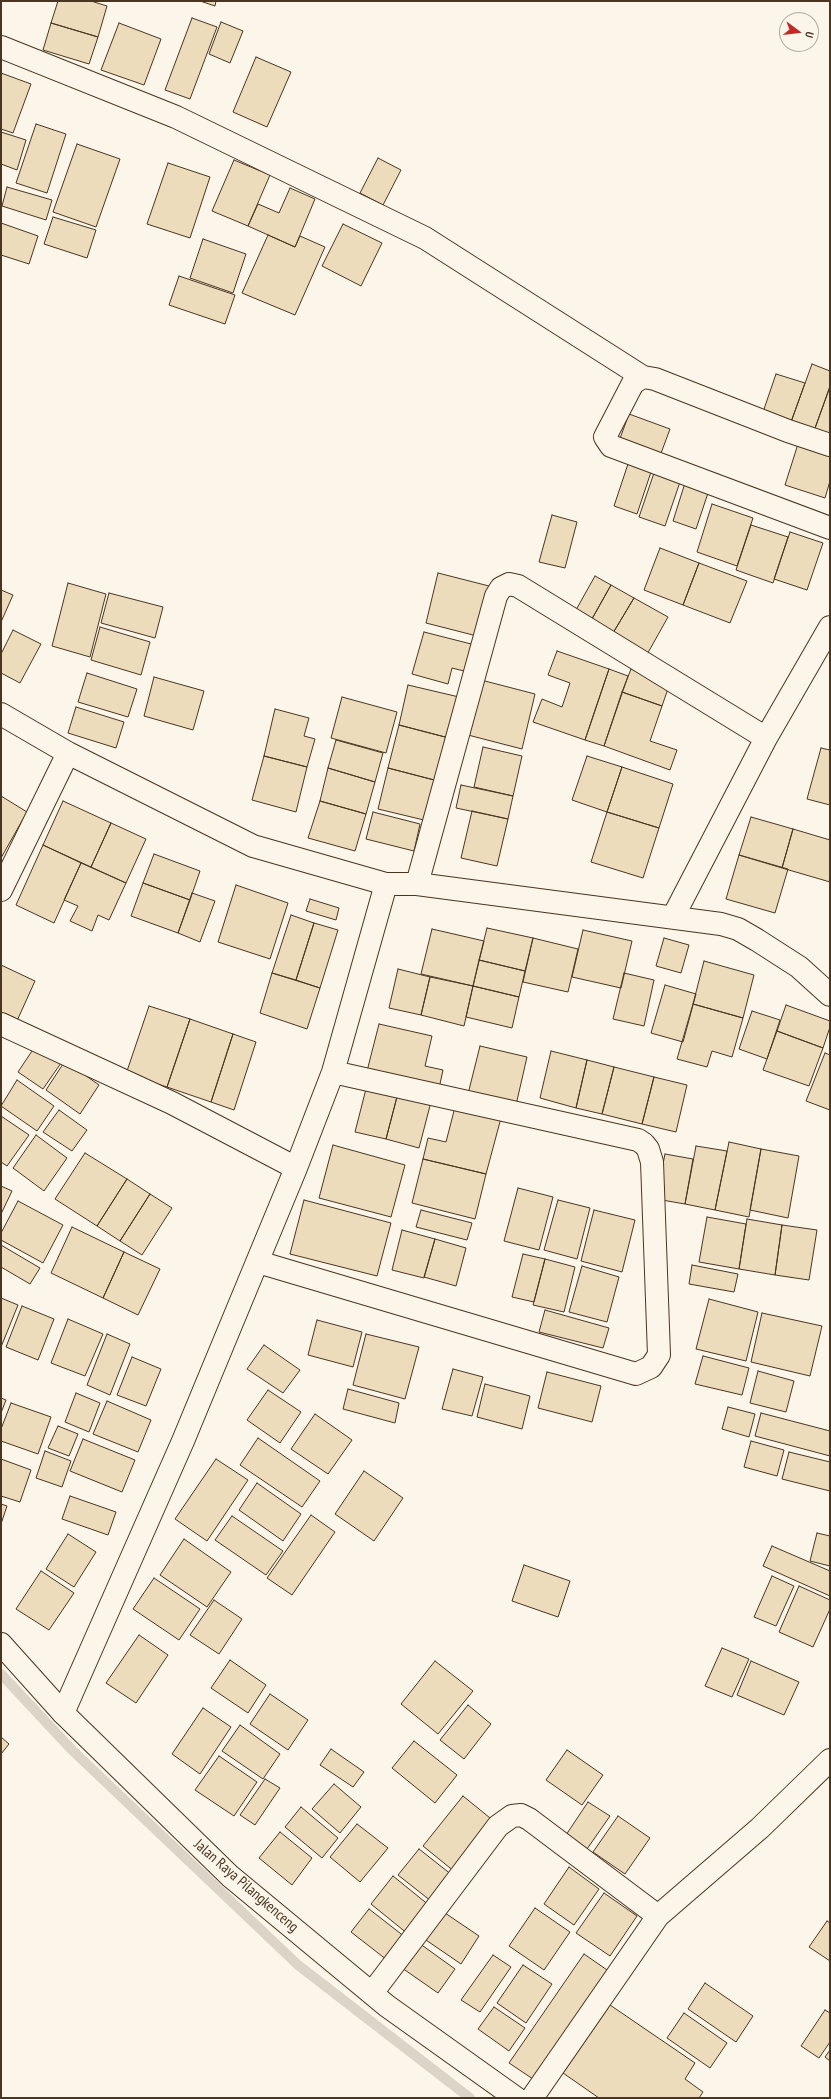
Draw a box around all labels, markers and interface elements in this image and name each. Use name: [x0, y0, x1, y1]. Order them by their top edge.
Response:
north arrow: [779, 12, 819, 52]
text: U: [802, 30, 817, 39]
street label: Jalan Raya Pilangkenceng: [190, 1836, 302, 1936]

